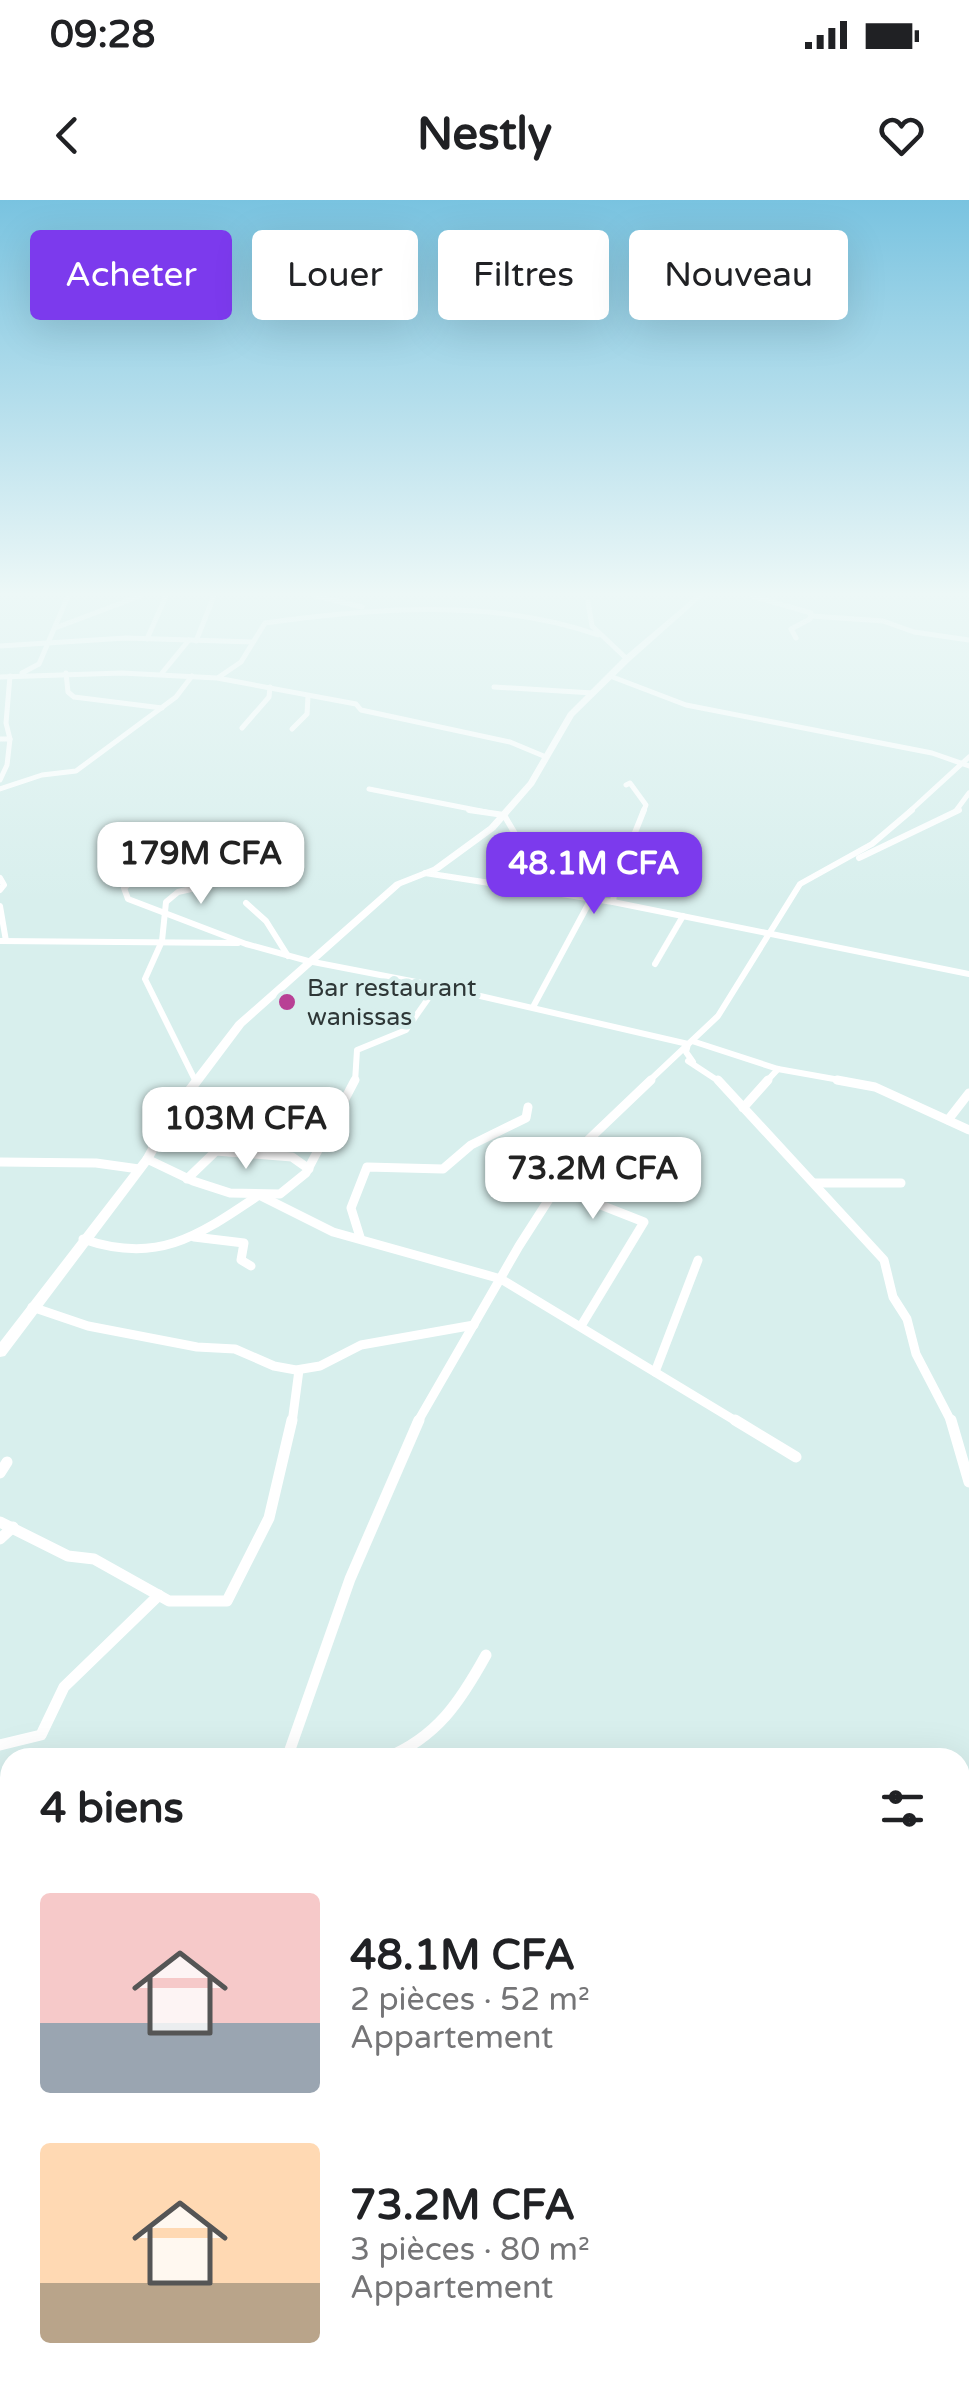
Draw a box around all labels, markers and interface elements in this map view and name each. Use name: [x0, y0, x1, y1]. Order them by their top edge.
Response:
text: 09:28: [50, 12, 155, 58]
icon: back: [40, 108, 95, 163]
text: Nestly: [417, 108, 552, 162]
icon: heart: [874, 108, 929, 163]
chip: Acheter: [30, 230, 232, 320]
chip: Louer: [252, 230, 418, 320]
chip: Filtres: [438, 230, 609, 320]
chip: Nouveau: [629, 230, 848, 320]
pin: 179M CFA: [98, 822, 304, 907]
pin: 48.1M CFA: [480, 832, 708, 917]
text: 179M CFA: [119, 835, 283, 873]
text: 48.1M CFA: [508, 845, 680, 883]
place label: Bar restaurant wanissas: [307, 973, 477, 1032]
marker: Bar restaurant wanissas: [276, 991, 298, 1013]
pin: 103M CFA: [143, 1087, 349, 1172]
text: 103M CFA: [164, 1100, 328, 1138]
pin: 73.2M CFA: [479, 1137, 707, 1222]
text: 73.2M CFA: [507, 1150, 679, 1188]
icon: filters: [875, 1781, 930, 1836]
text: 4 biens: [40, 1783, 184, 1834]
text: 48.1M CFA: [350, 1930, 575, 1981]
icon: home: [120, 1933, 240, 2053]
text: 2 pièces · 52 m²: [350, 1981, 590, 2019]
text: Appartement: [350, 2019, 553, 2057]
text: 73.2M CFA: [350, 2180, 575, 2231]
icon: home: [120, 2183, 240, 2303]
text: 3 pièces · 80 m²: [350, 2231, 590, 2269]
text: Appartement: [350, 2269, 553, 2307]

